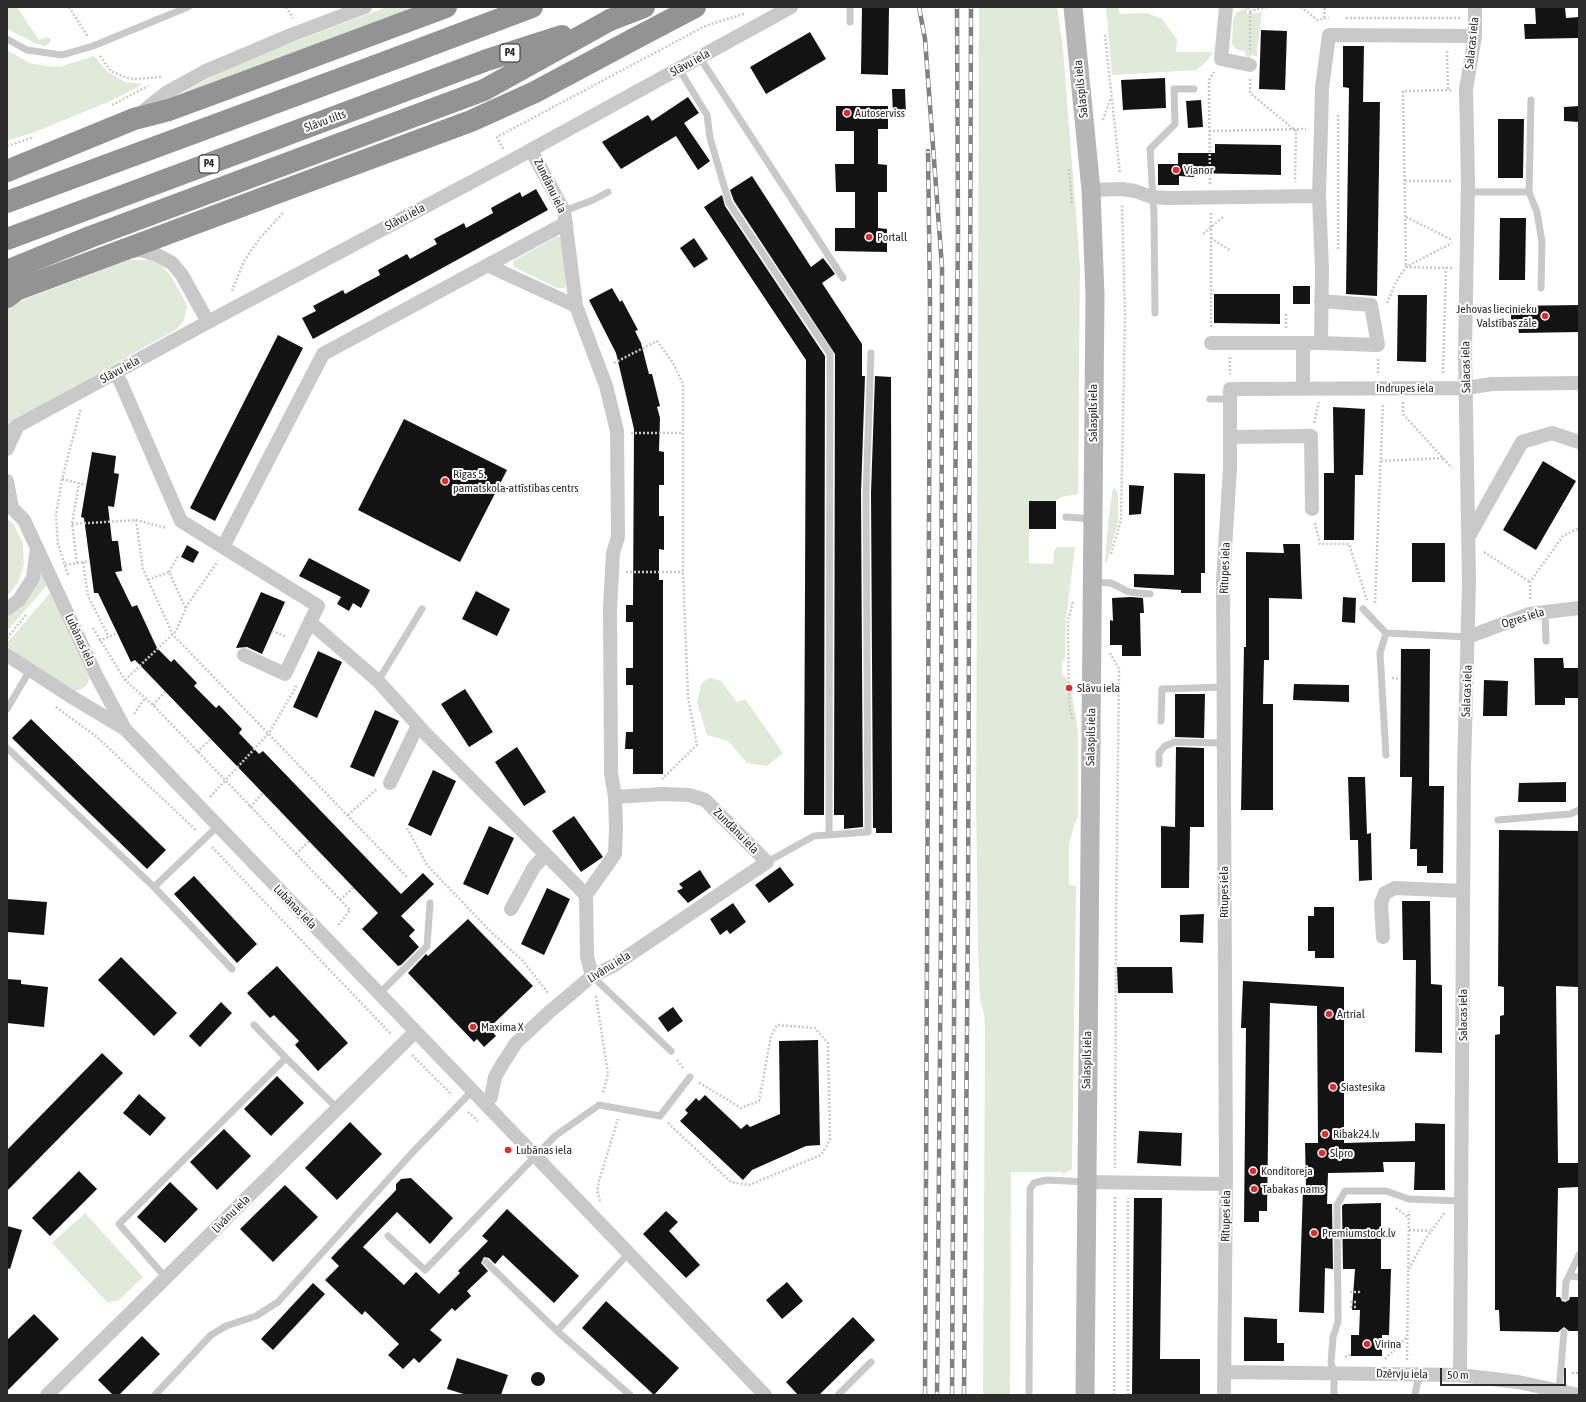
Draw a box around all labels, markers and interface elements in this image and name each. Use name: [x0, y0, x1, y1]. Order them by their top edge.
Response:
street label: Salacas iela: [1462, 16, 1482, 70]
road number: P4: [500, 44, 520, 62]
street label: Slāvu iela: [668, 46, 712, 80]
street label: Salaspils iela: [1071, 59, 1091, 119]
place label: Autoserviss: [855, 106, 905, 120]
street label: Slāvu tilts: [302, 107, 348, 135]
marker: Autoserviss: [842, 108, 852, 118]
road number: P4: [199, 155, 219, 173]
street label: Zundānu iela: [531, 157, 569, 215]
place label: Vianor: [1184, 163, 1213, 177]
marker: Vianor: [1171, 165, 1181, 175]
street label: Slāvu iela: [383, 201, 427, 233]
place label: Portall: [877, 230, 907, 244]
marker: Portall: [864, 232, 874, 242]
place label: Jehovas liecinieku Valstības zāle: [1456, 302, 1537, 330]
marker: Jehovas liecinieku Valstības zāle: [1540, 311, 1550, 321]
street label: Salacas iela: [1458, 341, 1474, 393]
street label: Slāvu iela: [98, 353, 142, 387]
street label: Indrupes iela: [1376, 381, 1434, 395]
street label: Salaspils iela: [1086, 384, 1100, 442]
place label: Rīgas 5. pamatskola-attīstības centrs: [453, 467, 578, 495]
marker: Rīgas 5. pamatskola-attīstības centrs: [440, 476, 450, 486]
street label: Rītupes iela: [1217, 542, 1233, 594]
street label: Ogres iela: [1500, 605, 1546, 631]
street label: Lubānas iela: [62, 612, 98, 668]
street label: Salacas iela: [1459, 665, 1475, 717]
place label: Slāvu iela: [1077, 681, 1120, 695]
marker: Slāvu iela: [1064, 683, 1074, 693]
street label: Salaspils iela: [1083, 708, 1099, 766]
street label: Zundānu iela: [710, 805, 762, 857]
street label: Rītupes iela: [1217, 866, 1231, 918]
street label: Lubānas iela: [270, 882, 320, 932]
street label: Līvānu iela: [585, 948, 633, 986]
street label: Salacas iela: [1456, 989, 1470, 1041]
place label: Artrial: [1337, 1007, 1365, 1021]
marker: Artrial: [1324, 1009, 1334, 1019]
place label: Maxima X: [481, 1020, 523, 1034]
marker: Maxima X: [468, 1022, 478, 1032]
street label: Salaspils iela: [1079, 1031, 1095, 1089]
place label: Siastesika: [1341, 1080, 1385, 1094]
marker: Siastesika: [1328, 1082, 1338, 1092]
place label: Ribak24.lv: [1333, 1127, 1380, 1141]
marker: Ribak24.lv: [1320, 1129, 1330, 1139]
place label: Lubānas iela: [516, 1143, 572, 1157]
marker: Lubānas iela: [503, 1145, 513, 1155]
place label: Slpro: [1330, 1146, 1353, 1160]
marker: Slpro: [1317, 1148, 1327, 1158]
place label: Konditoreja: [1261, 1164, 1313, 1178]
marker: Konditoreja: [1248, 1166, 1258, 1176]
place label: Tabakas nams: [1262, 1182, 1324, 1196]
marker: Tabakas nams: [1249, 1184, 1259, 1194]
street label: Rītupes iela: [1218, 1190, 1234, 1242]
street label: Līvānu iela: [209, 1192, 253, 1236]
place label: Premiumstock.lv: [1322, 1226, 1396, 1240]
marker: Premiumstock.lv: [1309, 1228, 1319, 1238]
place label: Virina: [1375, 1337, 1401, 1351]
marker: Virina: [1362, 1339, 1372, 1349]
scale bar: [1442, 1360, 1568, 1386]
street label: Dzērvju iela: [1376, 1366, 1428, 1382]
text: 50 m: [1447, 1368, 1469, 1382]

